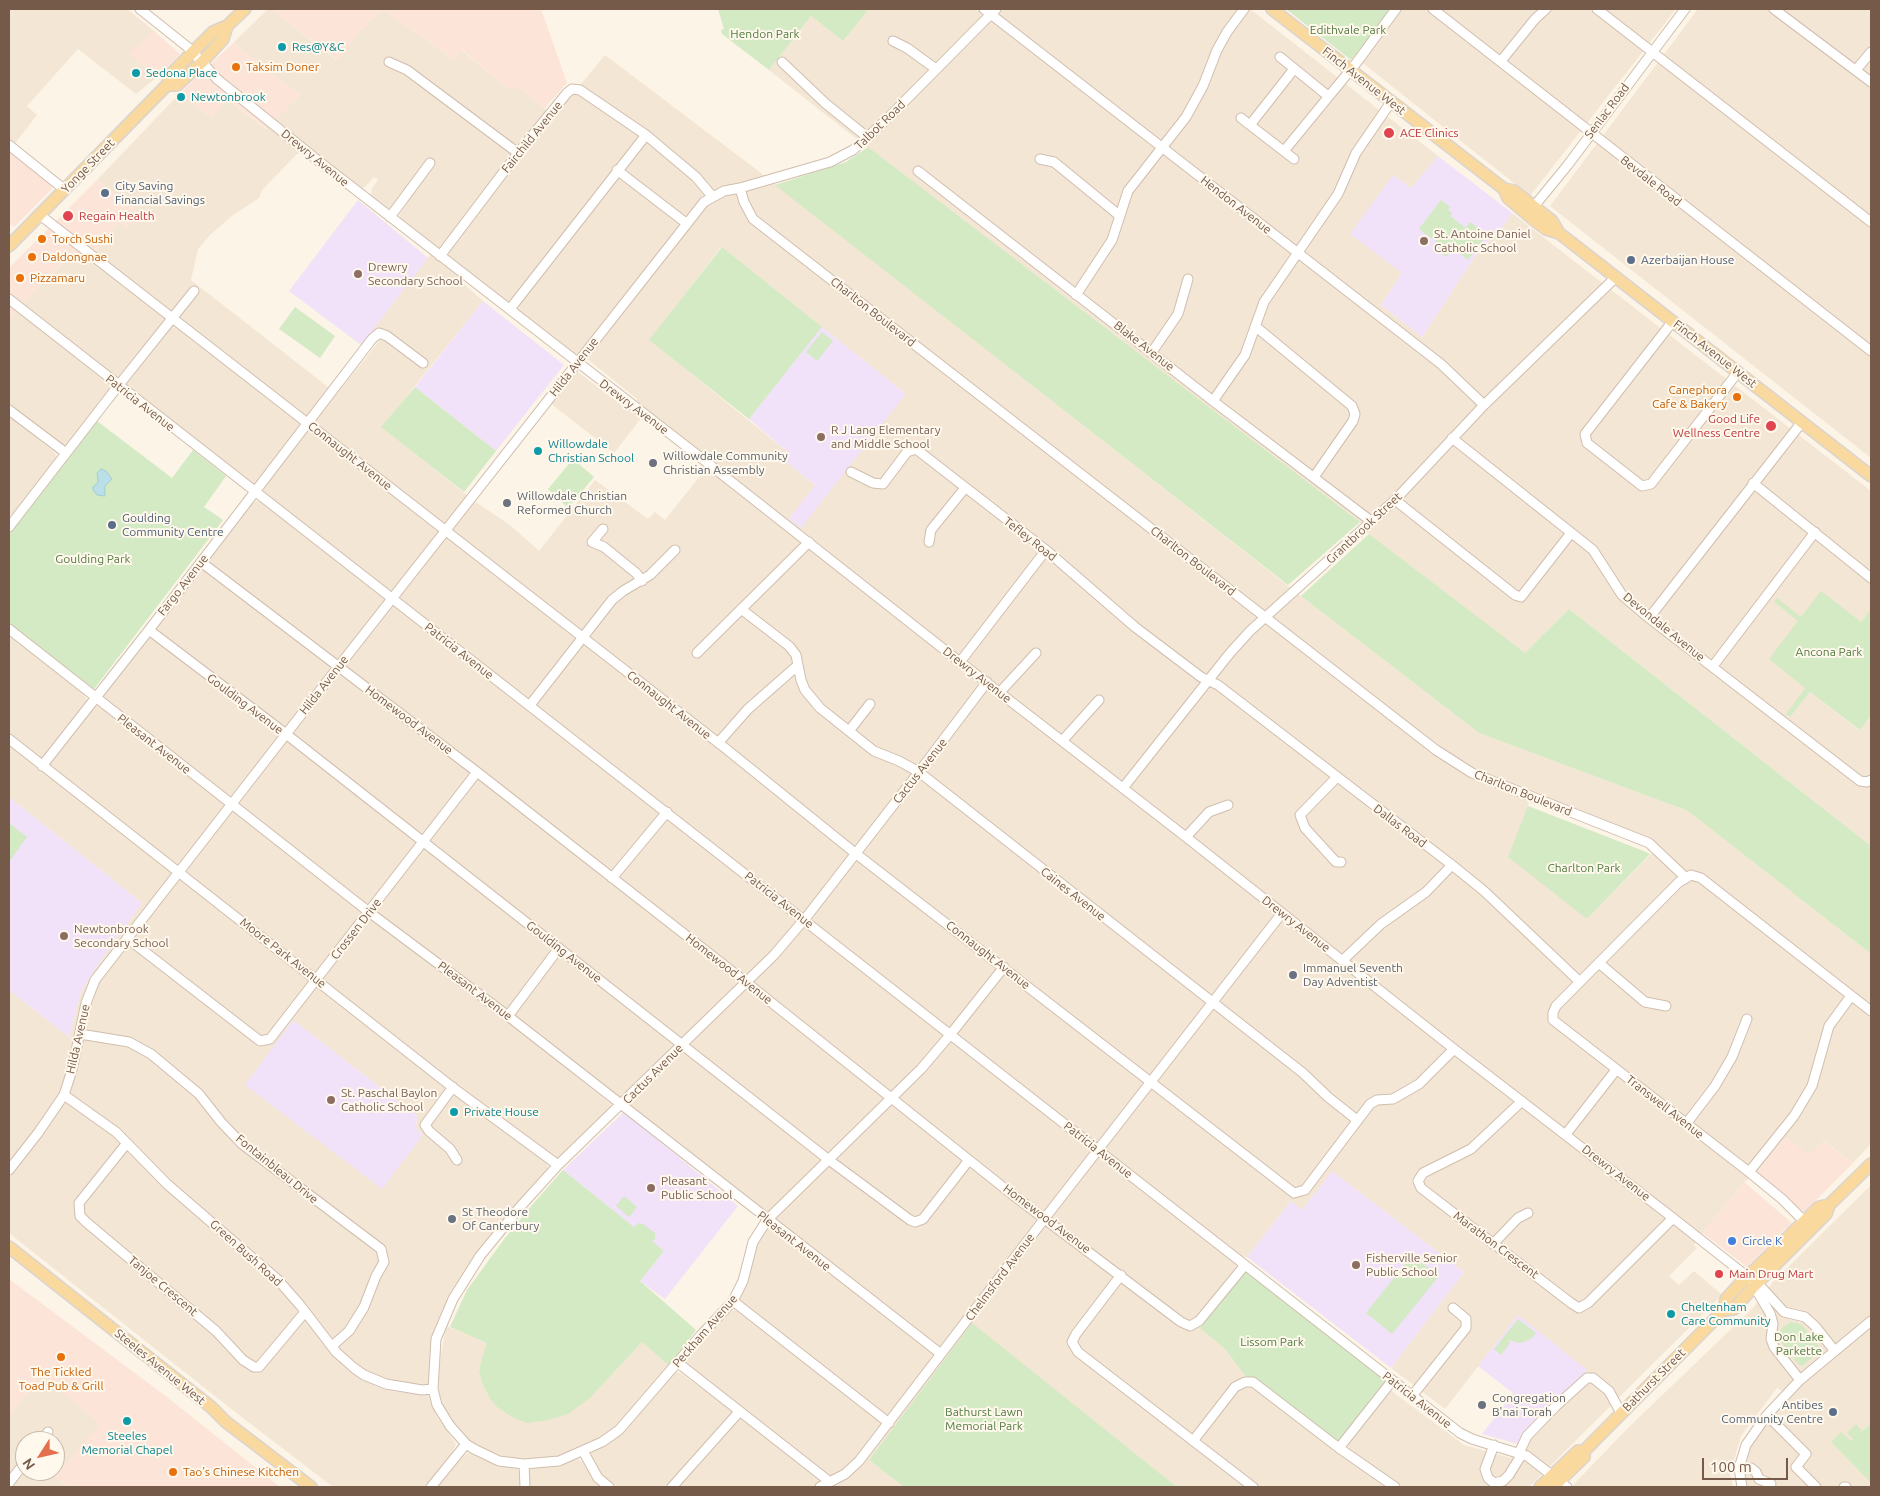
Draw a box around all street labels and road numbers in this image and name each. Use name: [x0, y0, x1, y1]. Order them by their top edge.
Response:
street label: Finch Avenue West: [1319, 44, 1409, 118]
street label: Senlac Road: [1582, 81, 1632, 141]
street label: Talbot Road: [852, 97, 908, 153]
street label: Fairchild Avenue: [499, 98, 565, 176]
street label: Drewry Avenue: [278, 126, 352, 190]
street label: Yonge Street: [58, 136, 118, 196]
street label: Bevdale Road: [1618, 153, 1684, 209]
street label: Hendon Avenue: [1198, 173, 1274, 237]
street label: Charlton Boulevard: [828, 274, 918, 350]
street label: Finch Avenue West: [1670, 317, 1760, 391]
street label: Blake Avenue: [1111, 318, 1177, 374]
street label: Hilda Avenue: [547, 335, 601, 399]
street label: Patricia Avenue: [103, 372, 177, 434]
street label: Drewry Avenue: [597, 376, 671, 438]
street label: Connaught Avenue: [305, 419, 395, 493]
street label: Grantbrook Street: [1323, 489, 1405, 567]
street label: Tefley Road: [1001, 514, 1059, 564]
street label: Charlton Boulevard: [1148, 523, 1238, 599]
street label: Fargo Avenue: [155, 552, 211, 618]
street label: Devondale Avenue: [1620, 590, 1708, 664]
street label: Patricia Avenue: [422, 620, 496, 682]
street label: Drewry Avenue: [940, 644, 1014, 706]
street label: Hilda Avenue: [297, 653, 351, 717]
street label: Connaught Avenue: [624, 668, 714, 742]
street label: Goulding Avenue: [204, 671, 286, 737]
street label: Homewood Avenue: [362, 682, 456, 758]
street label: Pleasant Avenue: [114, 711, 194, 777]
street label: Cactus Avenue: [890, 735, 950, 807]
street label: Charlton Boulevard: [1472, 767, 1574, 819]
street label: Dallas Road: [1371, 801, 1429, 851]
street label: Caines Avenue: [1038, 864, 1108, 924]
street label: Patricia Avenue: [742, 869, 816, 931]
street label: Drewry Avenue: [1259, 893, 1333, 955]
street label: Crossen Drive: [328, 895, 384, 963]
street label: Moore Park Avenue: [237, 915, 329, 991]
street label: Goulding Avenue: [523, 918, 605, 986]
street label: Connaught Avenue: [943, 918, 1033, 992]
street label: Homewood Avenue: [683, 931, 775, 1007]
street label: Pleasant Avenue: [435, 958, 515, 1024]
street label: Hilda Avenue: [63, 1003, 93, 1075]
street label: Cactus Avenue: [620, 1041, 686, 1107]
street label: Transwell Avenue: [1623, 1072, 1707, 1142]
street label: Patricia Avenue: [1061, 1119, 1135, 1181]
street label: Fontainbleau Drive: [233, 1131, 321, 1207]
street label: Drewry Avenue: [1579, 1142, 1653, 1204]
street label: Homewood Avenue: [1000, 1181, 1094, 1257]
street label: Pleasant Avenue: [754, 1208, 834, 1274]
street label: Marathon Crescent: [1451, 1208, 1541, 1282]
street label: Green Bush Road: [207, 1217, 285, 1289]
street label: Chelmsford Avenue: [962, 1230, 1038, 1324]
street label: Tanjoe Crescent: [125, 1253, 201, 1319]
street label: Peckham Avenue: [669, 1292, 741, 1370]
street label: Steeles Avenue West: [112, 1326, 208, 1408]
street label: Bathurst Street: [1620, 1346, 1688, 1414]
street label: Patricia Avenue: [1380, 1369, 1454, 1431]

